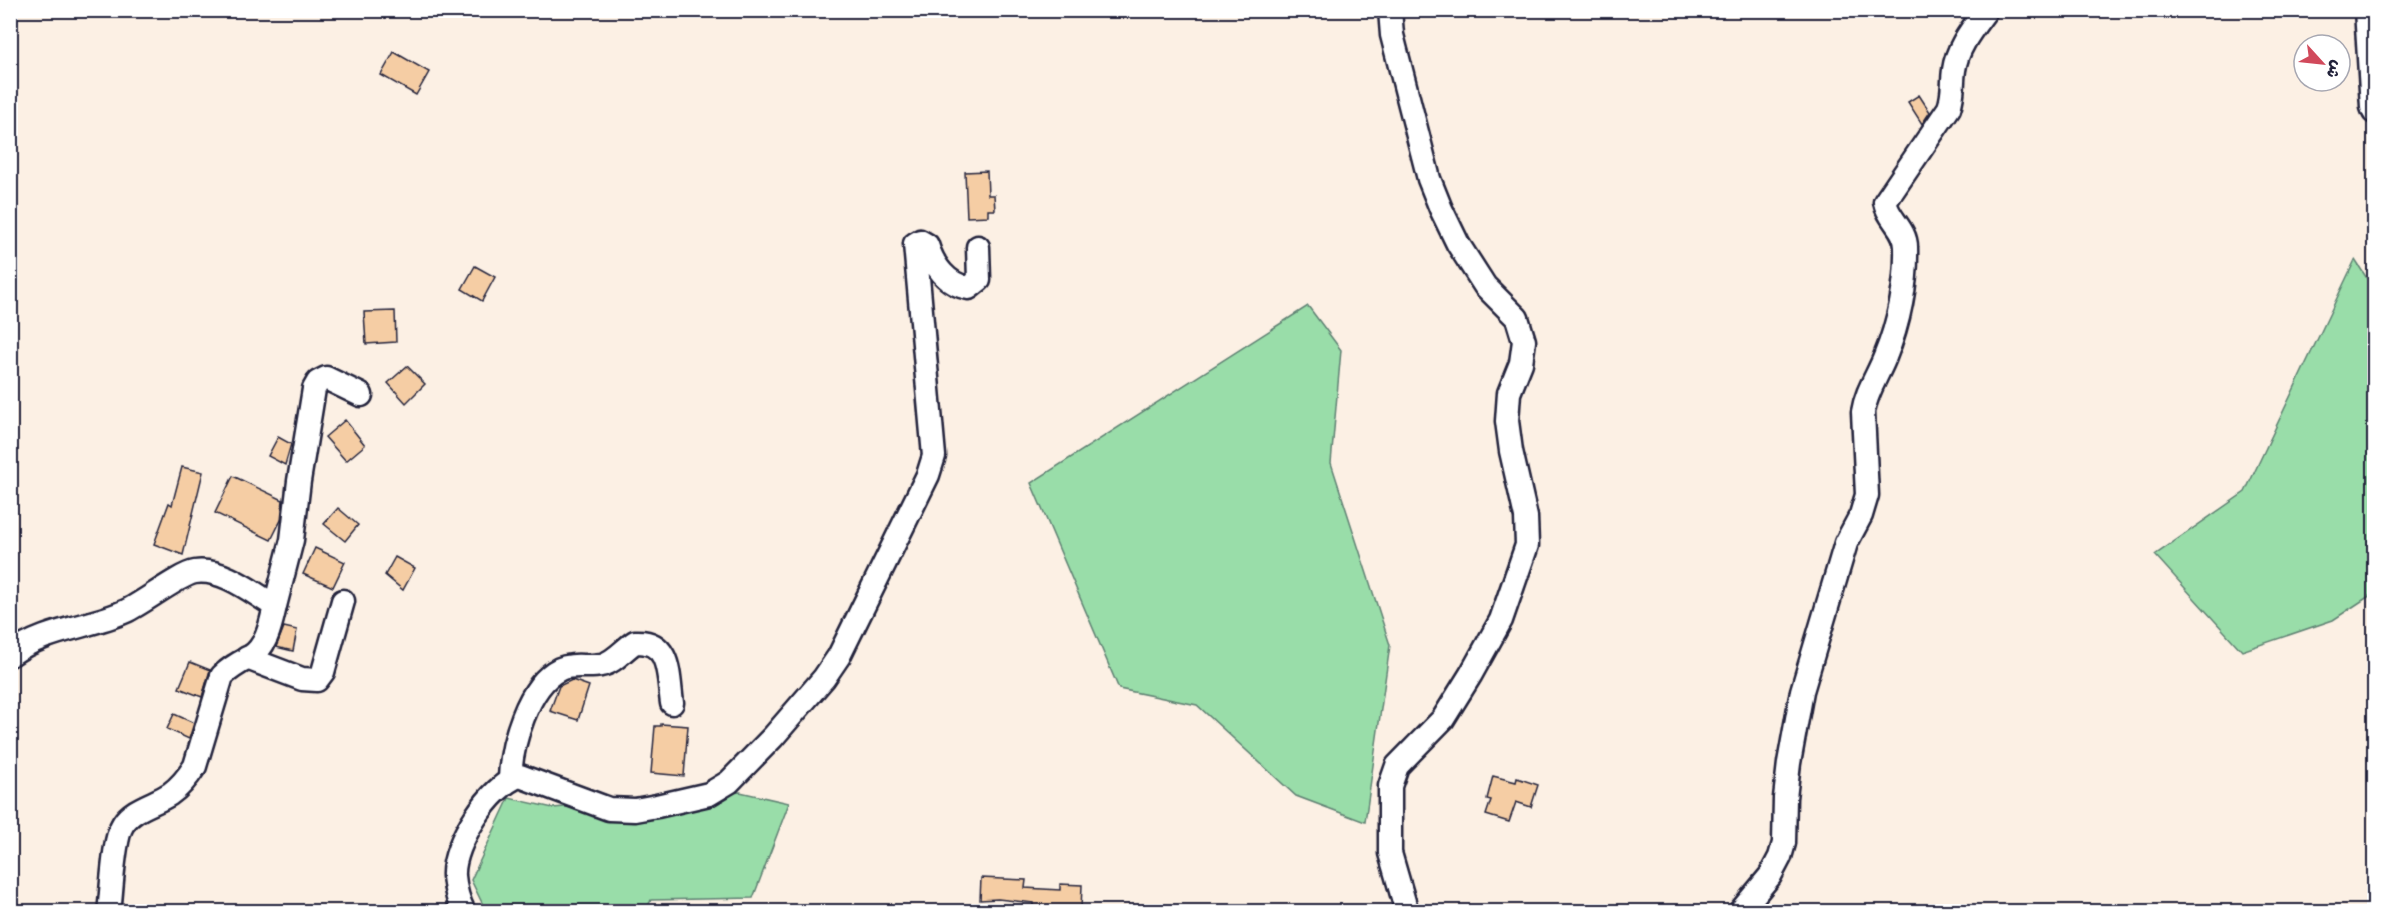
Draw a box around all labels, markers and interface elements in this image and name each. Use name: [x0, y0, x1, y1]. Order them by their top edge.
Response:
north arrow: [2292, 33, 2352, 93]
text: ش: [2319, 56, 2347, 82]

